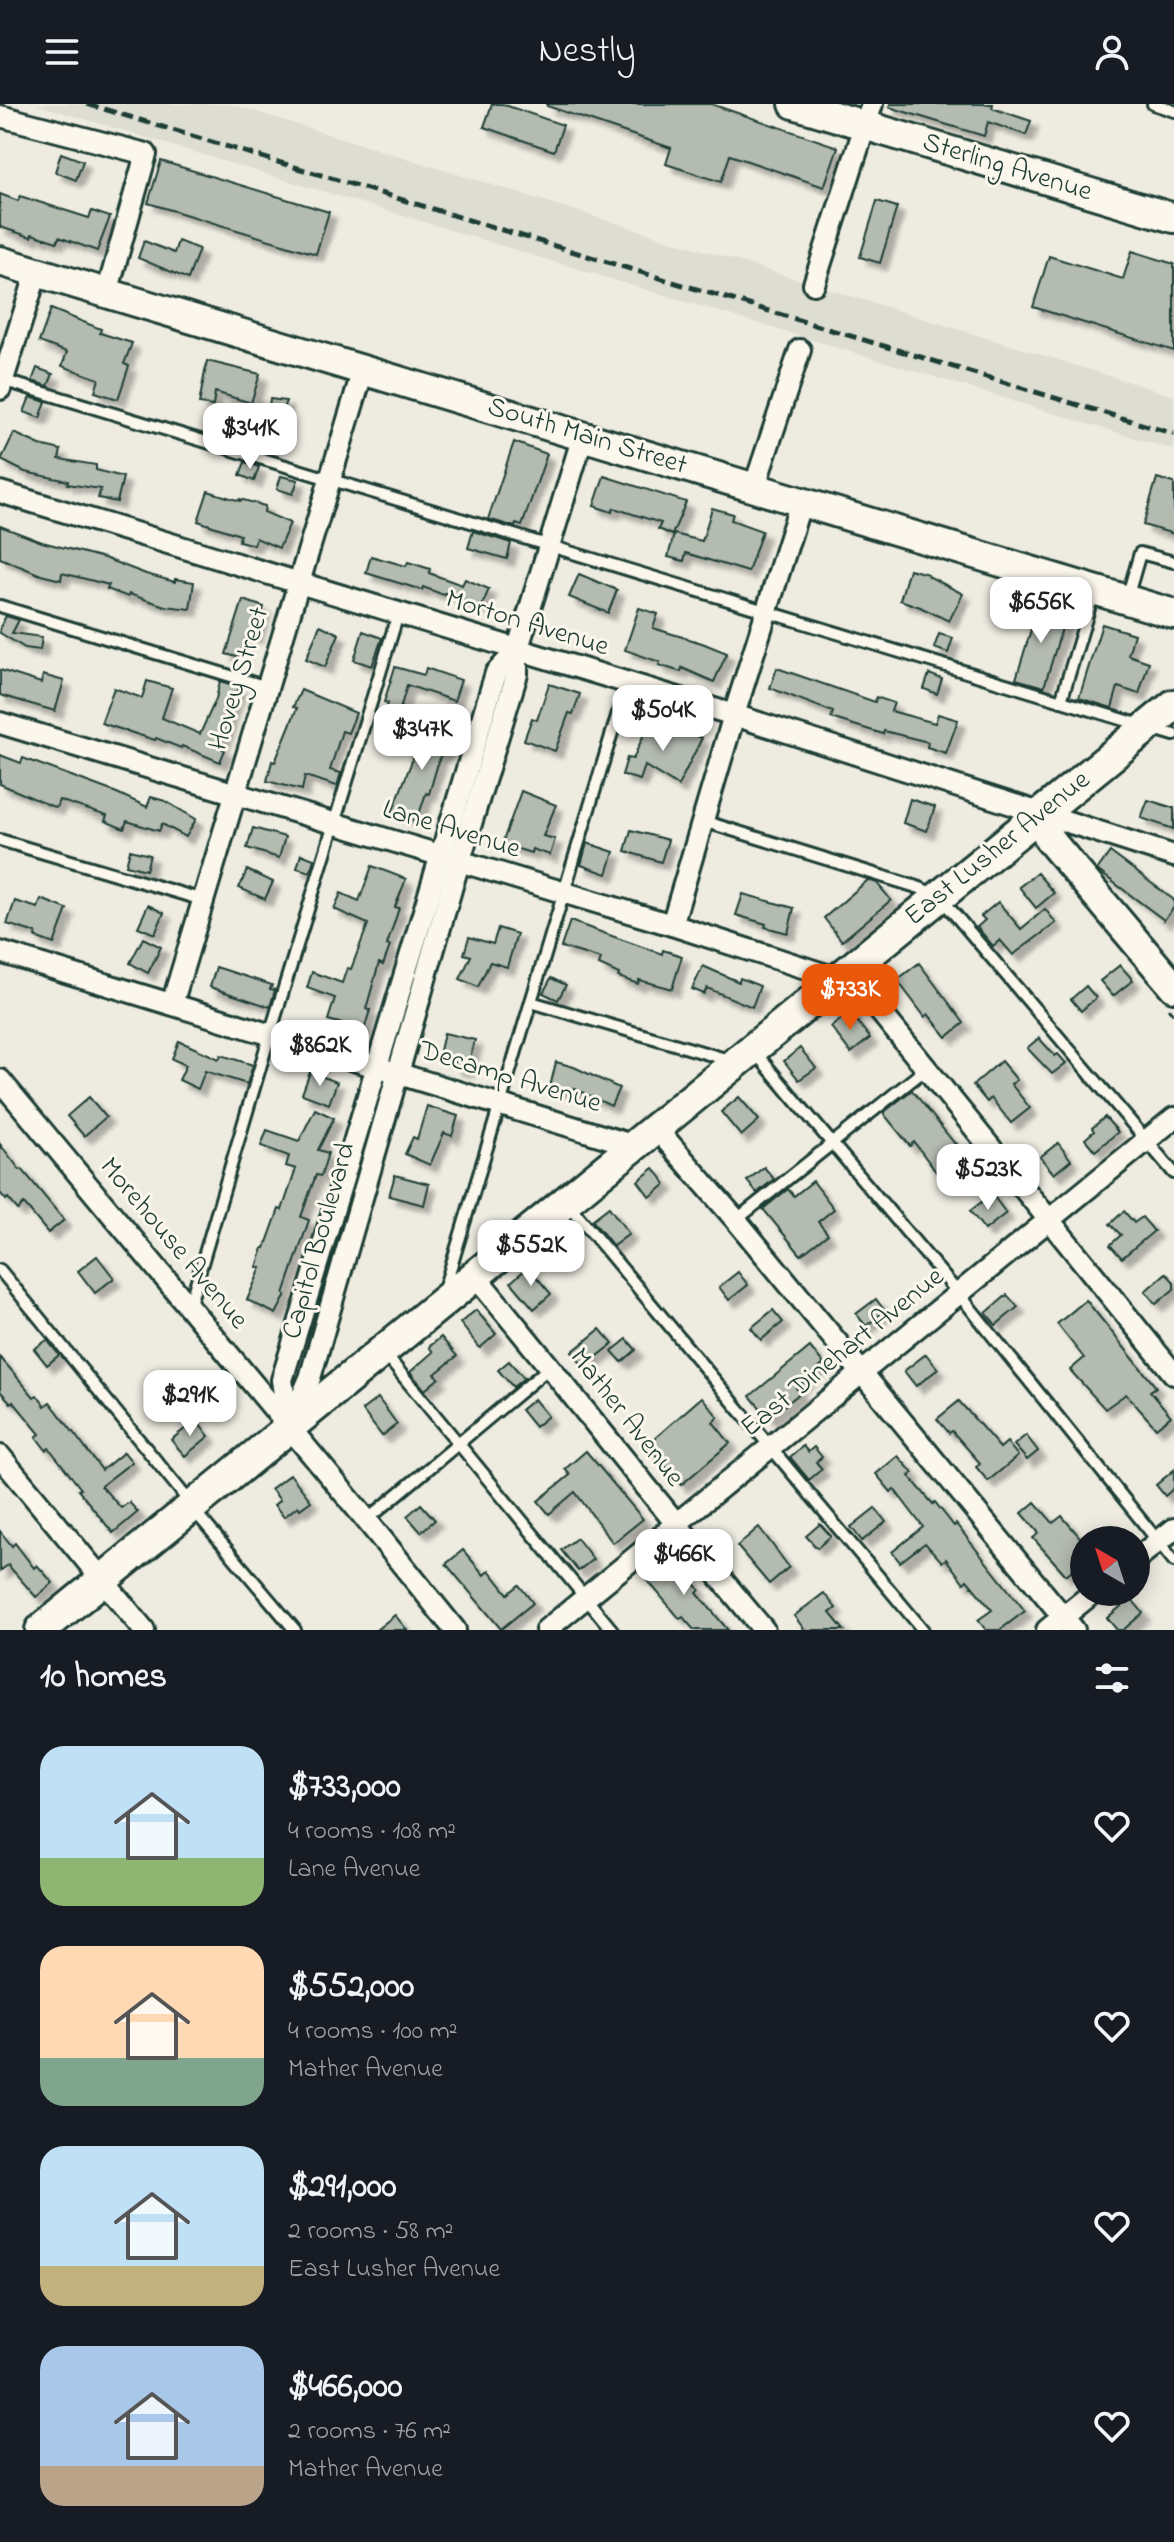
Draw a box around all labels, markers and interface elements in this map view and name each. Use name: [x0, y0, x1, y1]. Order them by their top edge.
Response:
text: Nestly: [539, 26, 635, 79]
icon: menu: [40, 30, 84, 74]
icon: person: [1090, 30, 1134, 74]
street label: Sterling Avenue: [917, 123, 1097, 213]
street label: South Main Street: [482, 387, 692, 487]
pin: $341K: [194, 403, 306, 471]
text: $341K: [221, 410, 279, 448]
pin: $656K: [985, 577, 1097, 645]
street label: Morton Avenue: [440, 580, 614, 668]
text: $656K: [1008, 584, 1074, 622]
street label: Hovey Street: [199, 602, 281, 756]
pin: $504K: [607, 685, 719, 753]
text: $504K: [630, 692, 696, 730]
pin: $347K: [366, 704, 478, 772]
text: $347K: [392, 711, 452, 749]
street label: East Lusher Avenue: [896, 761, 1100, 937]
street label: Lane Avenue: [377, 790, 526, 871]
pin: $733K: [794, 964, 906, 1032]
text: $733K: [820, 971, 880, 1009]
pin: $862K: [264, 1020, 376, 1088]
text: $862K: [289, 1027, 351, 1065]
street label: Decamp Avenue: [413, 1031, 606, 1125]
street label: Capitol Boulevard: [272, 1138, 368, 1344]
pin: $523K: [932, 1144, 1044, 1212]
street label: Morehouse Avenue: [88, 1149, 258, 1340]
text: $523K: [955, 1151, 1021, 1189]
pin: $552K: [475, 1220, 587, 1288]
text: $552K: [495, 1227, 567, 1265]
street label: East Dinehart Avenue: [732, 1258, 954, 1448]
street label: Mather Avenue: [559, 1340, 694, 1497]
pin: $291K: [134, 1370, 246, 1438]
text: $291K: [161, 1377, 219, 1415]
north arrow: [1070, 1526, 1150, 1606]
map controls: [1070, 1526, 1150, 1606]
pin: $466K: [628, 1529, 740, 1597]
text: $466K: [653, 1536, 715, 1574]
text: 10 homes: [40, 1653, 167, 1703]
icon: filters: [1090, 1656, 1134, 1700]
text: $733,000: [288, 1763, 401, 1813]
icon: home: [104, 1778, 200, 1874]
icon: heart: [1090, 1804, 1134, 1848]
text: 4 rooms · 108 m²: [288, 1813, 456, 1851]
text: Lane Avenue: [288, 1851, 420, 1889]
text: $552,000: [288, 1963, 414, 2013]
icon: home: [104, 1978, 200, 2074]
icon: heart: [1090, 2004, 1134, 2048]
text: 4 rooms · 100 m²: [288, 2013, 457, 2051]
text: Mather Avenue: [288, 2051, 443, 2089]
text: $291,000: [288, 2163, 396, 2213]
icon: home: [104, 2178, 200, 2274]
icon: heart: [1090, 2204, 1134, 2248]
text: 2 rooms · 58 m²: [288, 2213, 454, 2251]
text: East Lusher Avenue: [288, 2251, 500, 2289]
text: $466,000: [288, 2363, 402, 2413]
icon: home: [104, 2378, 200, 2474]
icon: heart: [1090, 2404, 1134, 2448]
text: 2 rooms · 76 m²: [288, 2413, 451, 2451]
text: Mather Avenue: [288, 2451, 443, 2489]

